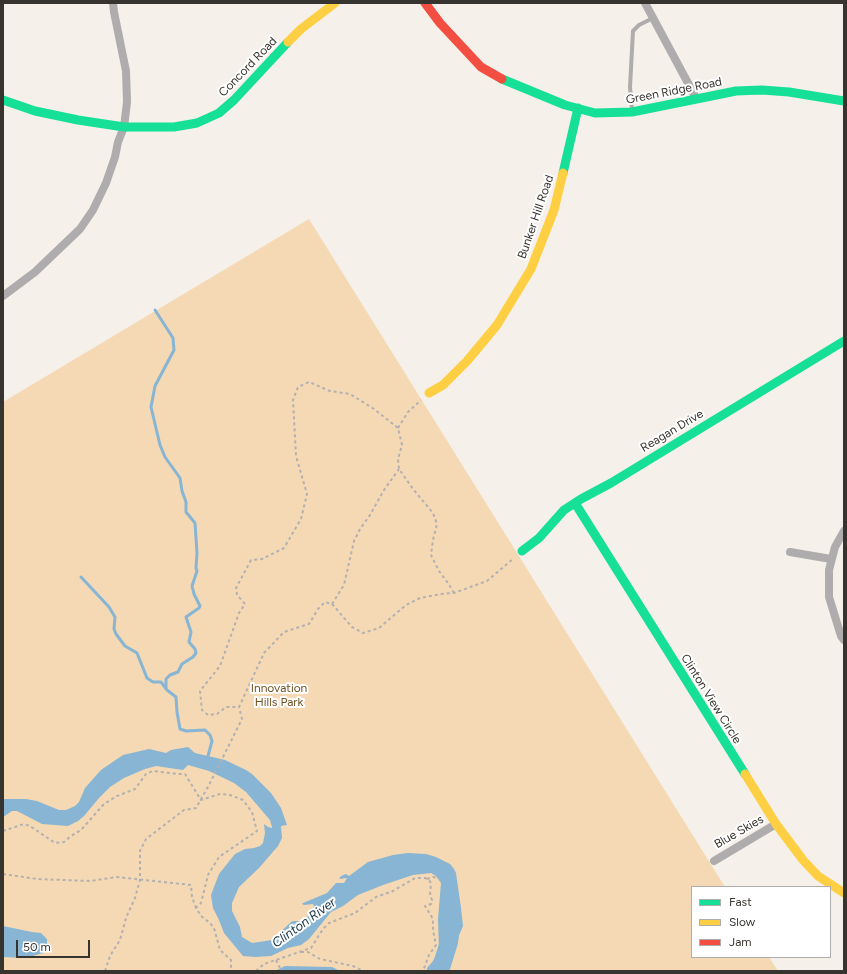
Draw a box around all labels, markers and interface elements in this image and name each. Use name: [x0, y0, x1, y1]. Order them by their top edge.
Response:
street label: Concord Road: [216, 34, 280, 100]
street label: Green Ridge Road: [625, 75, 723, 107]
street label: Bunker Hill Road: [515, 173, 557, 261]
street label: Reagan Drive: [638, 407, 706, 455]
street label: Clinton View Circle: [678, 652, 744, 746]
park label: Innovation Hills Park: [251, 681, 307, 709]
street label: Blue Skies: [712, 812, 766, 852]
legend: [691, 886, 831, 958]
water label: Clinton River: [269, 895, 339, 951]
text: Fast: [729, 895, 752, 909]
text: Slow: [729, 915, 755, 929]
scale bar: [18, 932, 92, 958]
text: Jam: [729, 935, 752, 949]
text: 50 m: [23, 940, 51, 954]

